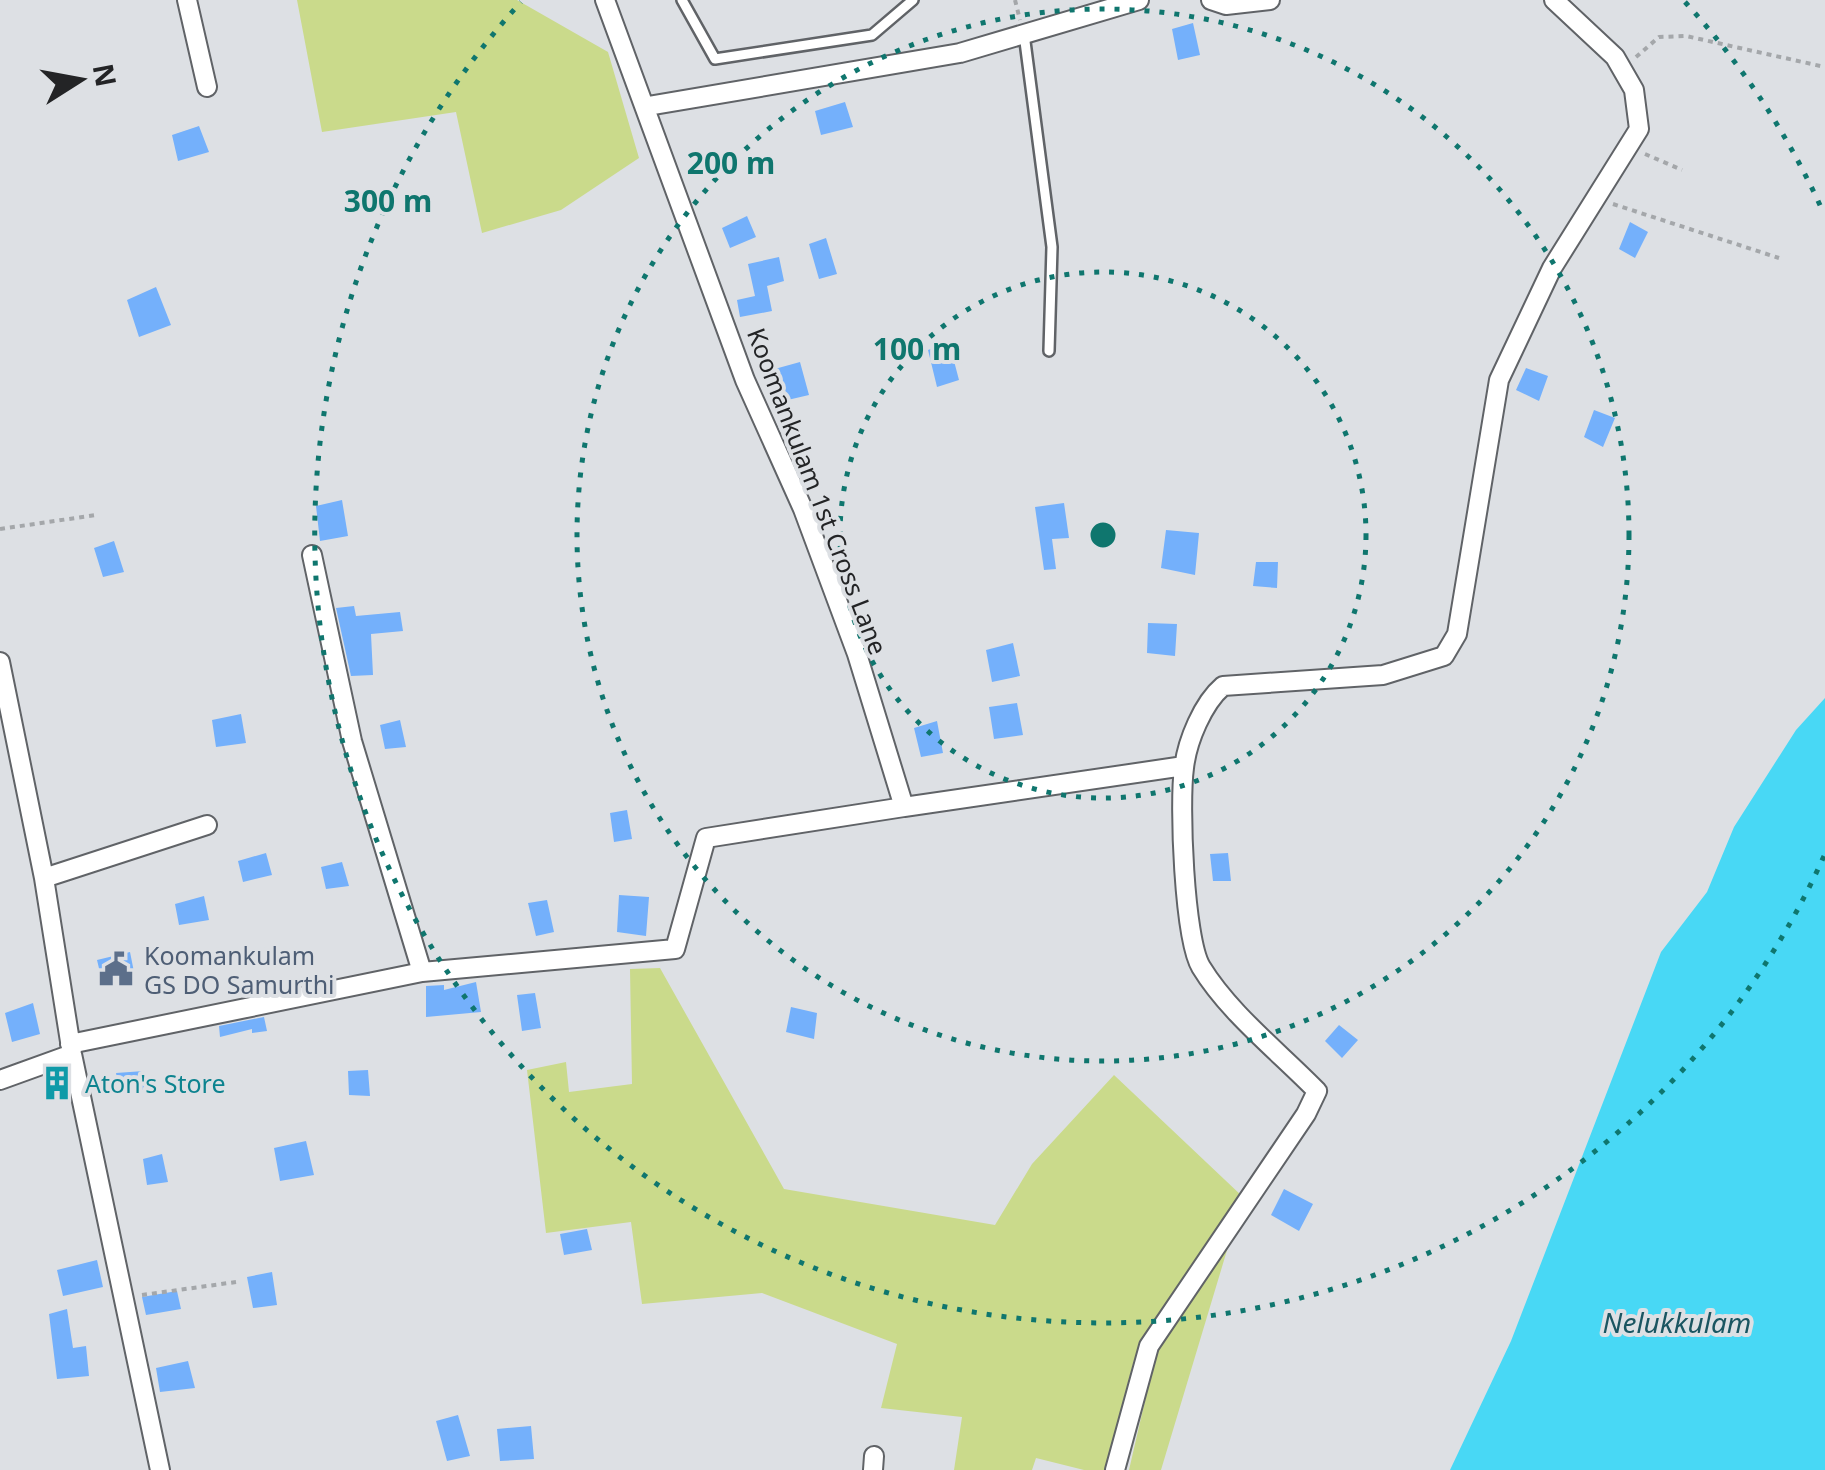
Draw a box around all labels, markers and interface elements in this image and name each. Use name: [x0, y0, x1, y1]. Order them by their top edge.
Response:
north arrow: [30, 30, 130, 130]
text: N: [85, 60, 126, 90]
text: 200 m: [687, 142, 775, 183]
text: 300 m: [344, 180, 432, 221]
street label: Koomankulam 1st Cross Lane: [740, 323, 896, 659]
text: 100 m: [873, 328, 961, 369]
centre of rings: [1085, 517, 1121, 553]
place label: Koomankulam GS DO Samurthi: [144, 938, 335, 1001]
public building icon: Koomankulam GS DO Samurthi: [97, 950, 135, 988]
building icon: Aton's Store: [38, 1064, 76, 1102]
place label: Aton's Store: [85, 1066, 225, 1100]
water label: Nelukkulam: [1603, 1303, 1751, 1341]

